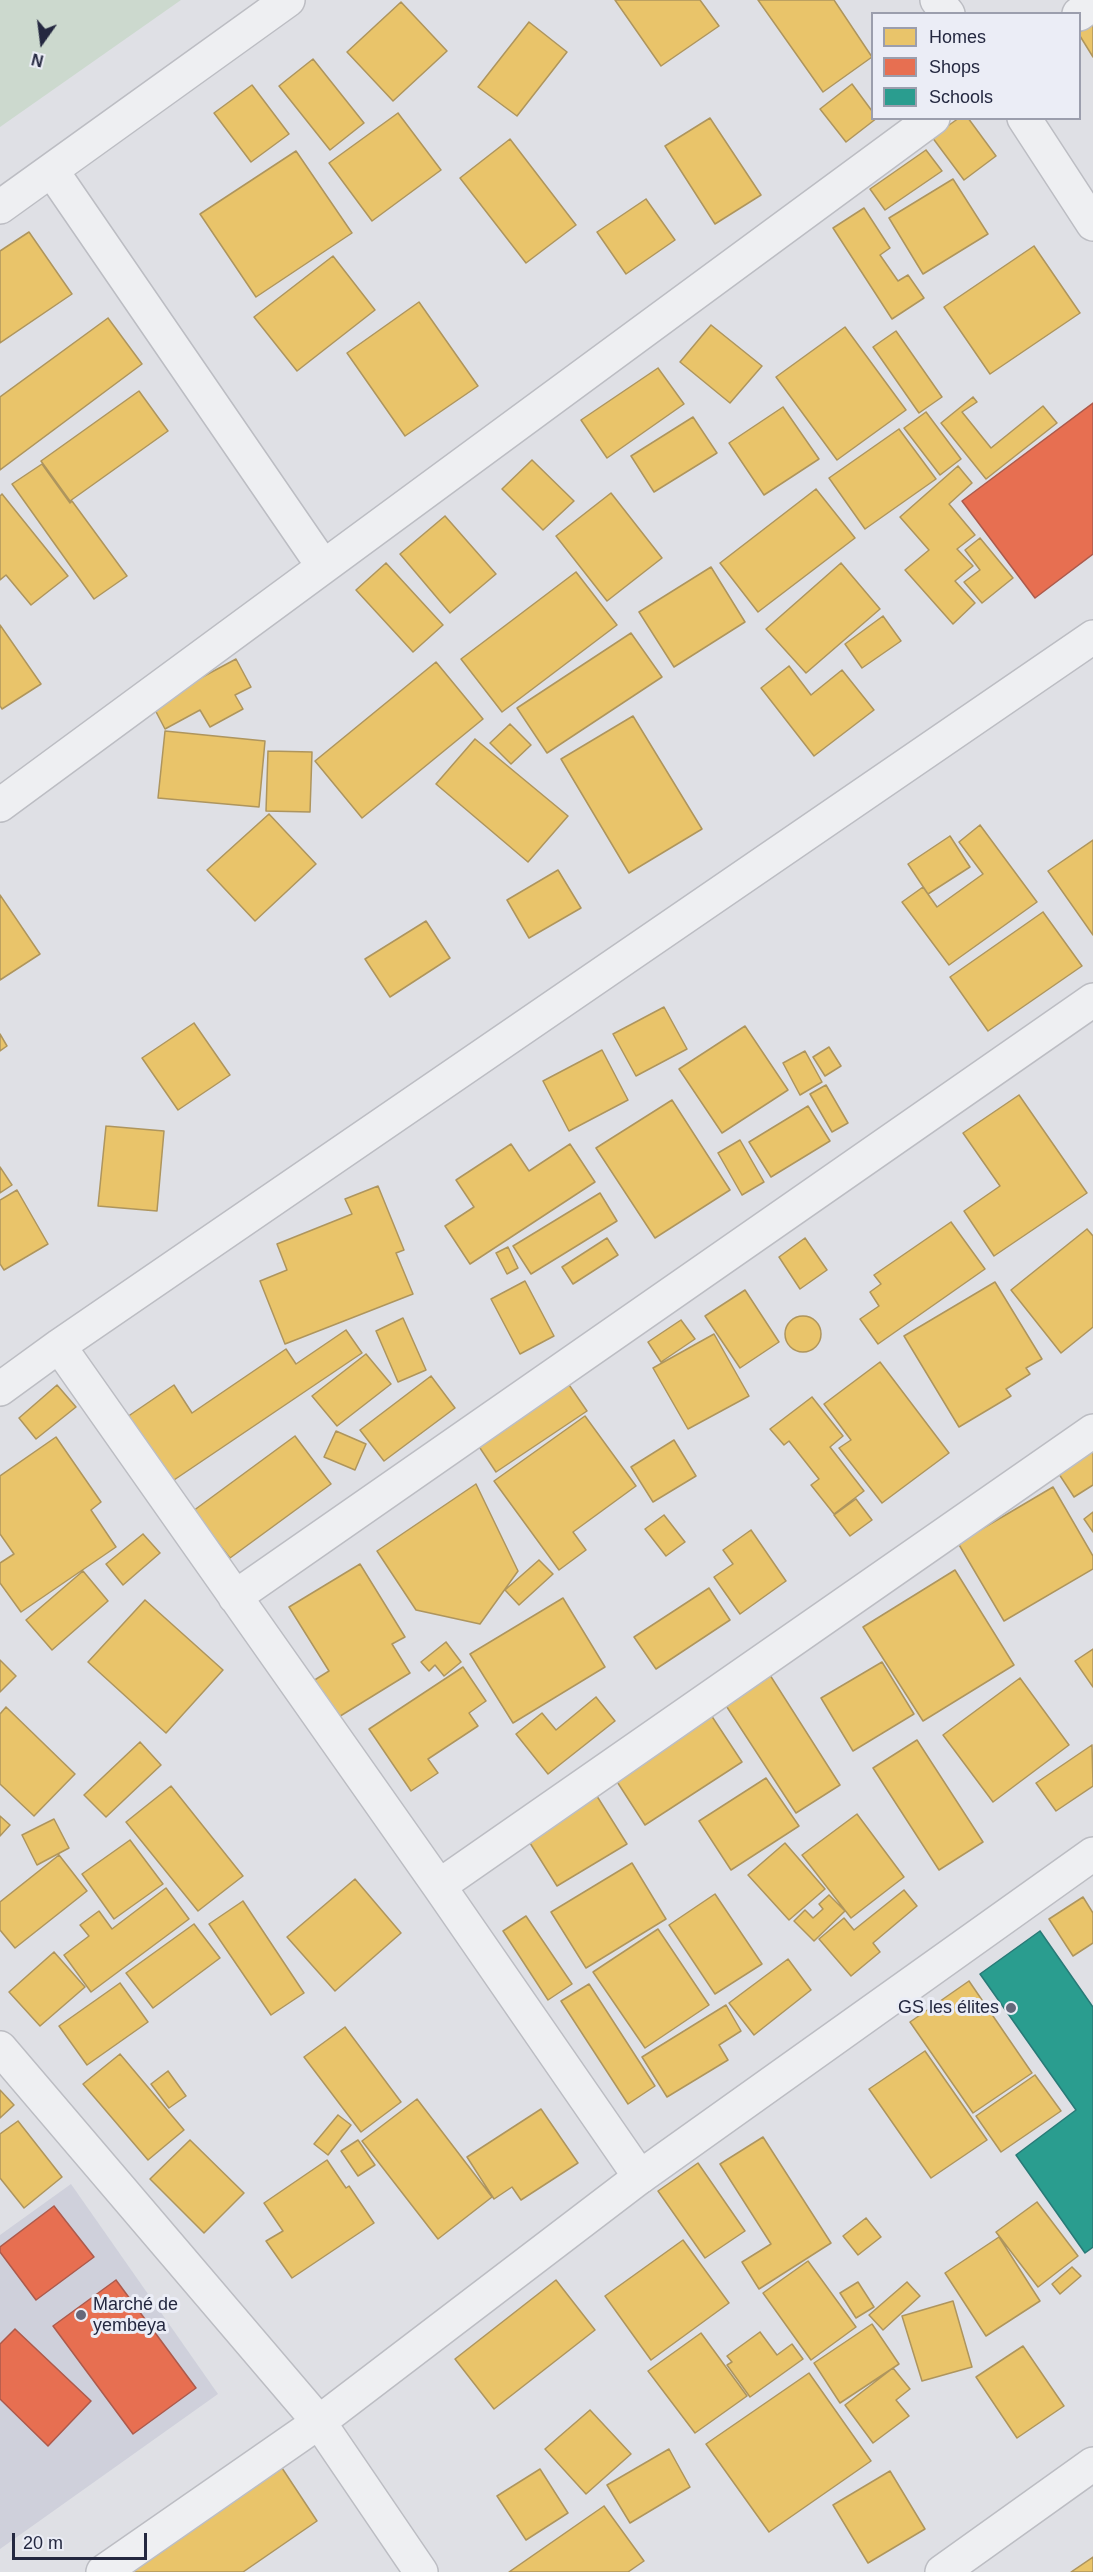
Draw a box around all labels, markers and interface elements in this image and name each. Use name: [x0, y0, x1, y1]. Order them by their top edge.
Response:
north arrow: [12, 12, 72, 72]
legend: [871, 12, 1081, 120]
text: Homes: [929, 27, 986, 47]
text: N: [30, 50, 45, 70]
text: Shops: [929, 57, 980, 77]
text: Schools: [929, 87, 993, 107]
place label: GS les élites: [898, 1997, 999, 2019]
marker: GS les élites: [1004, 2001, 1018, 2015]
place label: Marché de yembeya: [93, 2294, 178, 2336]
marker: Marché de yembeya: [74, 2308, 88, 2322]
scale bar: [15, 2521, 150, 2559]
text: 20 m: [23, 2533, 63, 2553]

